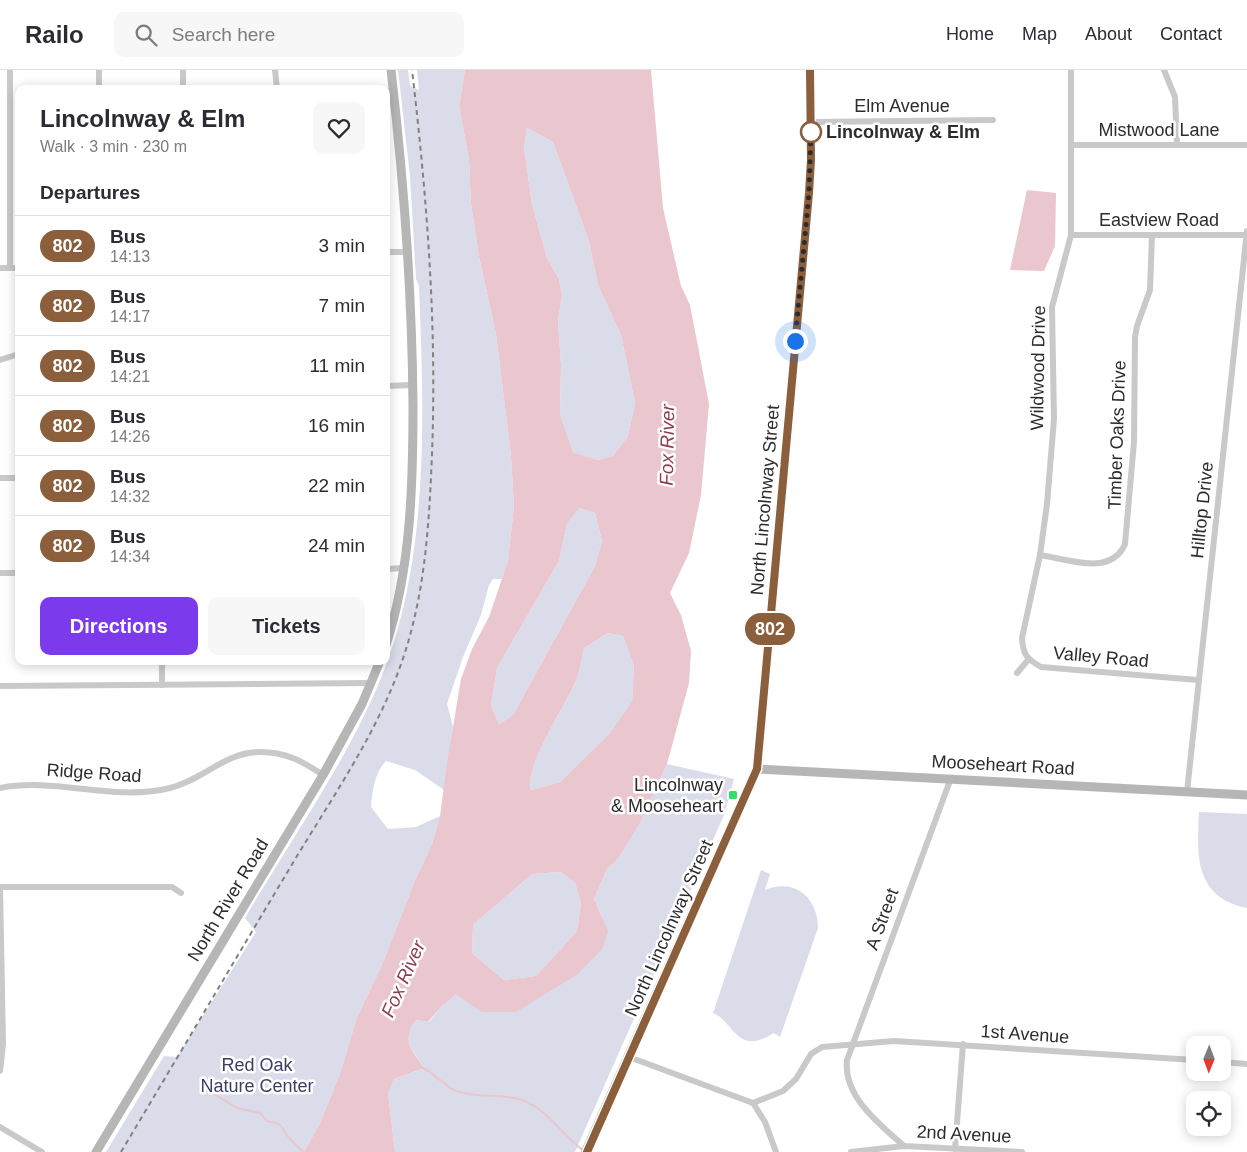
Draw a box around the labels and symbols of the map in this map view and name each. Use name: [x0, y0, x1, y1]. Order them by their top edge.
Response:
street label: Elm Avenue: [854, 96, 950, 116]
street label: Mistwood Lane: [1098, 120, 1220, 140]
marker: Lincolnway & Elm: [800, 121, 822, 143]
place label: Lincolnway & Elm: [826, 122, 980, 142]
street label: Eastview Road: [1099, 210, 1219, 230]
street label: Wildwood Drive: [1027, 305, 1049, 431]
your location: [783, 329, 808, 354]
street label: Timber Oaks Drive: [1104, 360, 1130, 510]
water label: Fox River: [656, 404, 678, 486]
street label: North Lincolnway Street: [747, 404, 783, 596]
street label: Hilltop Drive: [1187, 461, 1217, 559]
line badge: 802: [741, 613, 799, 645]
street label: Valley Road: [1052, 643, 1150, 671]
street label: Mooseheart Road: [931, 751, 1075, 779]
street label: Ridge Road: [46, 760, 142, 786]
place label: Lincolnway & Mooseheart: [611, 775, 723, 816]
marker: Lincolnway & Mooseheart: [727, 789, 739, 801]
street label: North River Road: [184, 835, 272, 965]
street label: North Lincolnway Street: [621, 837, 717, 1019]
street label: A Street: [862, 885, 902, 953]
water label: Fox River: [377, 937, 429, 1020]
street label: 1st Avenue: [980, 1021, 1070, 1047]
north arrow: [1186, 1036, 1231, 1081]
park label: Red Oak Nature Center: [200, 1055, 314, 1096]
street label: 2nd Avenue: [916, 1122, 1012, 1146]

